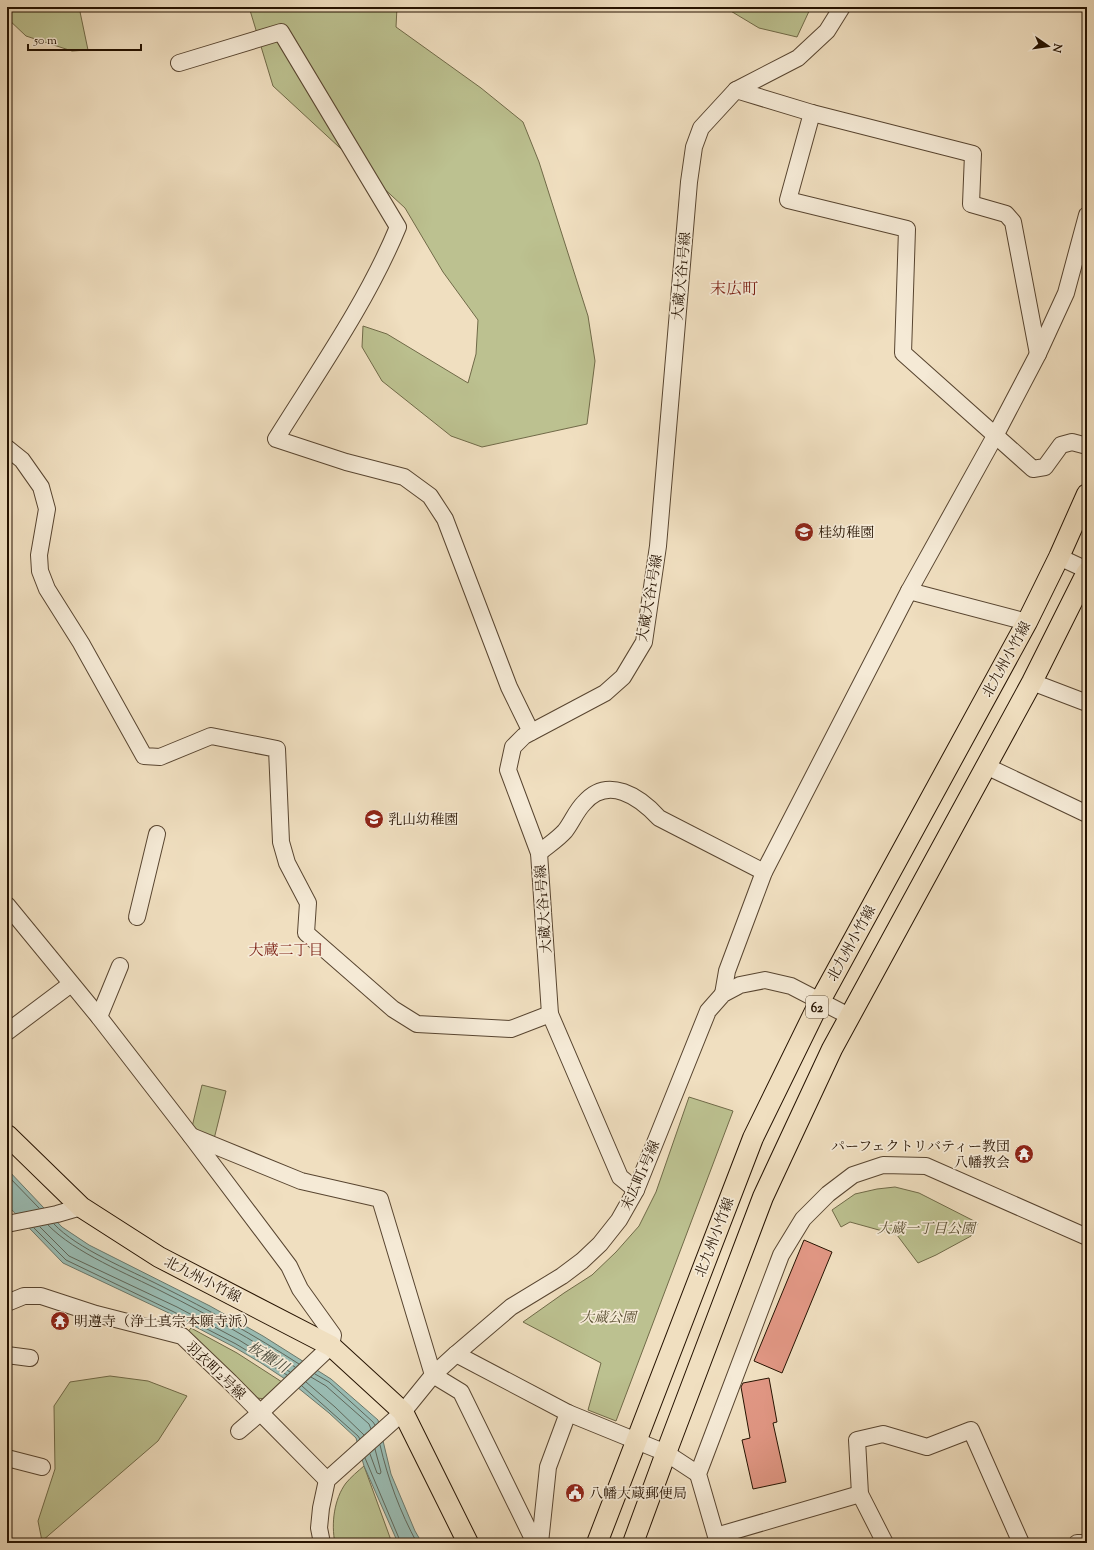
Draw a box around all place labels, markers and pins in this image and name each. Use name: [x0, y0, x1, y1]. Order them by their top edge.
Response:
school or university icon: 桂幼稚園: [793, 521, 815, 543]
place label: 桂幼稚園: [818, 524, 874, 544]
school or university icon: 乳山幼稚園: [363, 808, 385, 830]
place label: 乳山幼稚園: [388, 811, 458, 831]
place label: パーフェクトリバティー教団 八幡教会: [831, 1138, 1010, 1174]
temple icon: パーフェクトリバティー教団 八幡教会: [1013, 1143, 1035, 1165]
temple icon: 明遵寺（浄土真宗本願寺派）: [49, 1310, 71, 1332]
place label: 明遵寺（浄土真宗本願寺派）: [74, 1313, 256, 1333]
public building icon: 八幡大蔵郵便局: [564, 1482, 586, 1504]
place label: 八幡大蔵郵便局: [589, 1485, 687, 1505]

